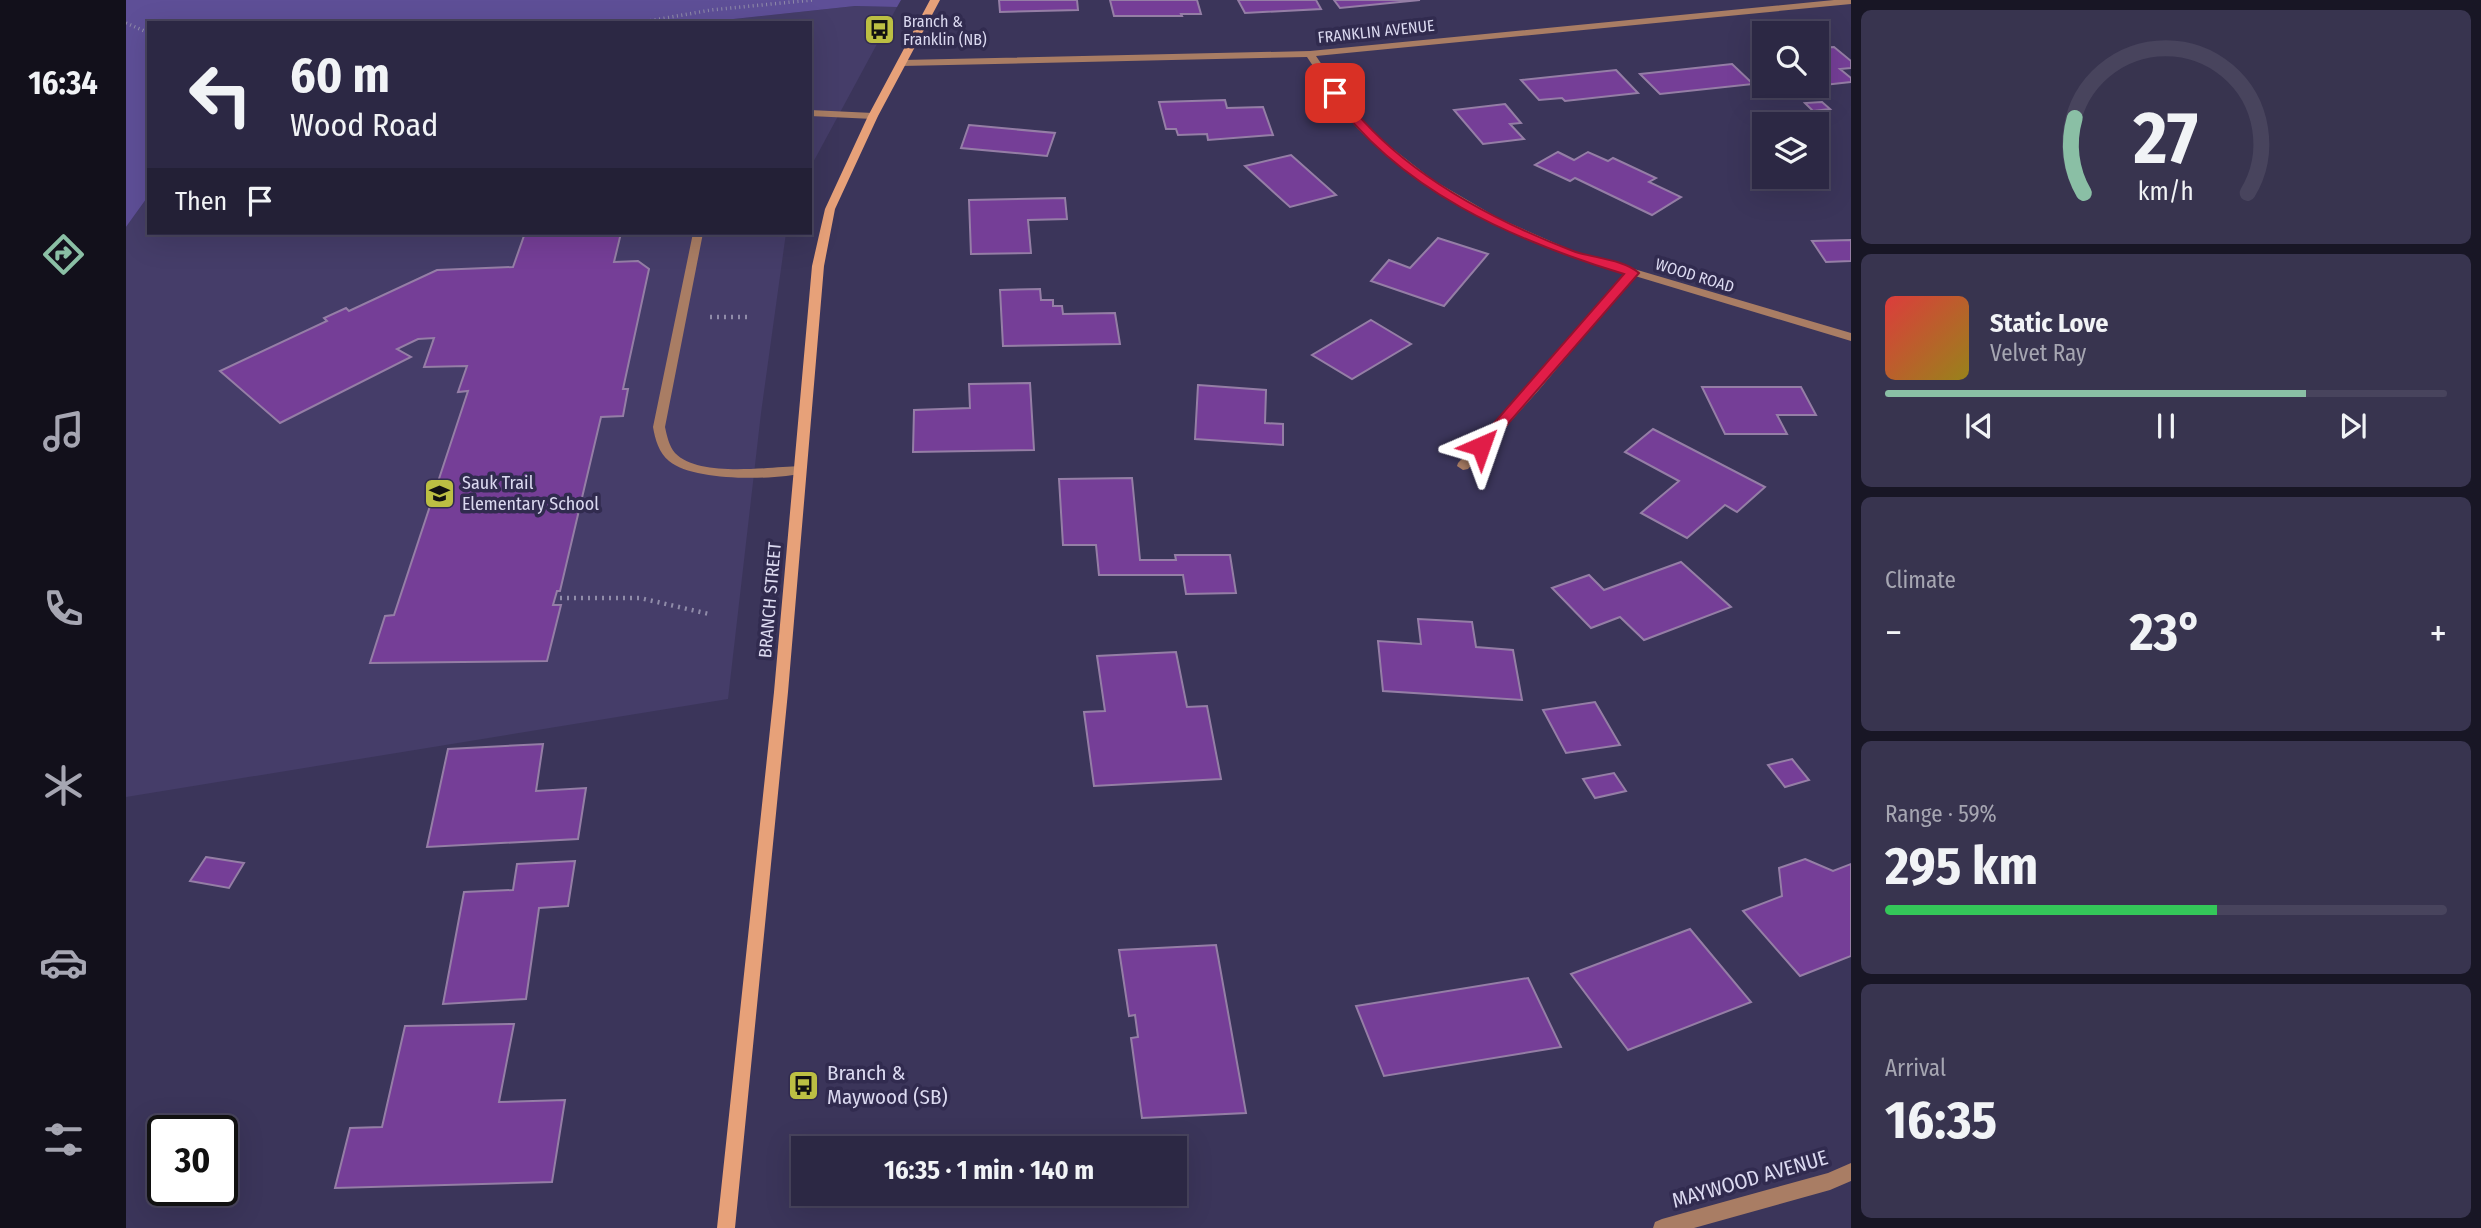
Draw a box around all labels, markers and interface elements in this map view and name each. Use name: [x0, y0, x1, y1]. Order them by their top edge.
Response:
place label: Branch & Franklin (NB): [903, 12, 987, 49]
bus stop icon: Branch & Franklin (NB): [863, 13, 897, 47]
street label: FRANKLIN AVENUE: [1317, 16, 1435, 47]
map controls: [1752, 21, 1829, 189]
button: search: [1752, 21, 1829, 98]
text: 60 m: [290, 46, 390, 105]
icon: left: [175, 49, 266, 140]
pin: [1305, 63, 1365, 123]
text: 16:34: [28, 64, 98, 102]
icon: arrive: [1316, 74, 1354, 112]
text: 27: [2133, 95, 2198, 182]
text: Wood Road: [290, 106, 438, 144]
button: layers: [1752, 112, 1829, 189]
text: km/h: [2138, 177, 2194, 207]
icon: arrive: [241, 182, 279, 220]
text: Then: [175, 186, 227, 217]
icon: directions: [39, 230, 88, 279]
street label: WOOD ROAD: [1653, 255, 1737, 296]
text: Static Love: [1990, 308, 2108, 339]
text: Velvet Ray: [1990, 339, 2086, 367]
icon: music: [39, 407, 88, 456]
icon: previous: [1960, 407, 1998, 445]
icon: pause: [2147, 407, 2185, 445]
icon: next: [2334, 407, 2372, 445]
position arrow: [1444, 409, 1518, 483]
place label: Sauk Trail Elementary School: [462, 472, 599, 515]
school or university icon: Sauk Trail Elementary School: [422, 476, 456, 510]
street label: BRANCH STREET: [754, 540, 786, 659]
text: Climate: [1885, 566, 1956, 594]
icon: phone: [39, 584, 88, 633]
text: 23°: [2129, 601, 2202, 664]
text: −: [1885, 610, 1902, 656]
text: +: [2430, 610, 2447, 656]
icon: climate: [39, 761, 88, 810]
text: Range · 59%: [1885, 800, 1997, 828]
text: 295 km: [1885, 835, 2038, 898]
icon: car: [39, 938, 88, 987]
text: Arrival: [1885, 1054, 1946, 1082]
place label: Branch & Maywood (SB): [827, 1060, 948, 1110]
bus stop icon: Branch & Maywood (SB): [787, 1068, 821, 1102]
text: 16:35: [1885, 1089, 1997, 1152]
icon: filters: [39, 1115, 88, 1164]
speed limit sign: 30: [147, 1115, 238, 1206]
street label: MAYWOOD AVENUE: [1669, 1144, 1831, 1214]
text: 16:35 · 1 min · 140 m: [884, 1155, 1094, 1186]

